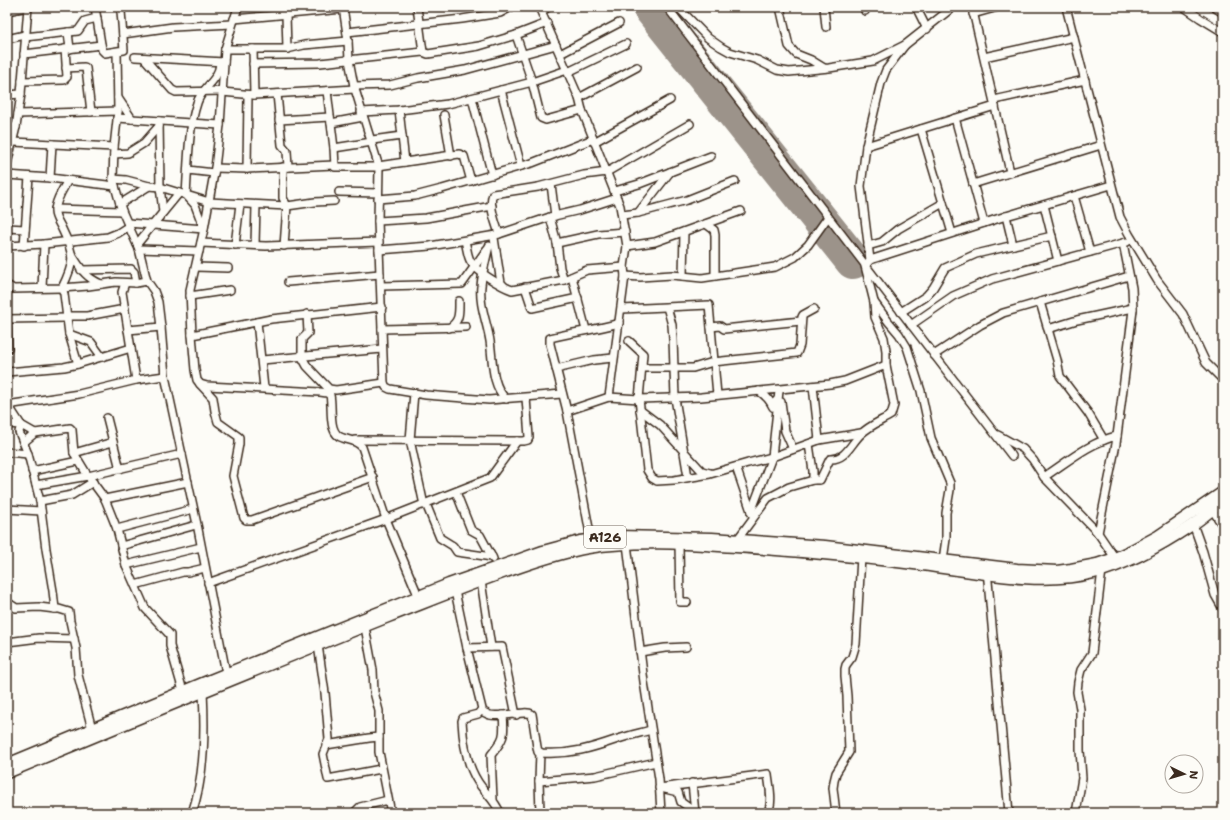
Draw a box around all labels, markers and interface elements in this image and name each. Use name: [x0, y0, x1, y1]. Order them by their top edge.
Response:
road number: A126: [584, 526, 626, 548]
north arrow: [1164, 754, 1204, 794]
text: N: [1186, 770, 1201, 780]

